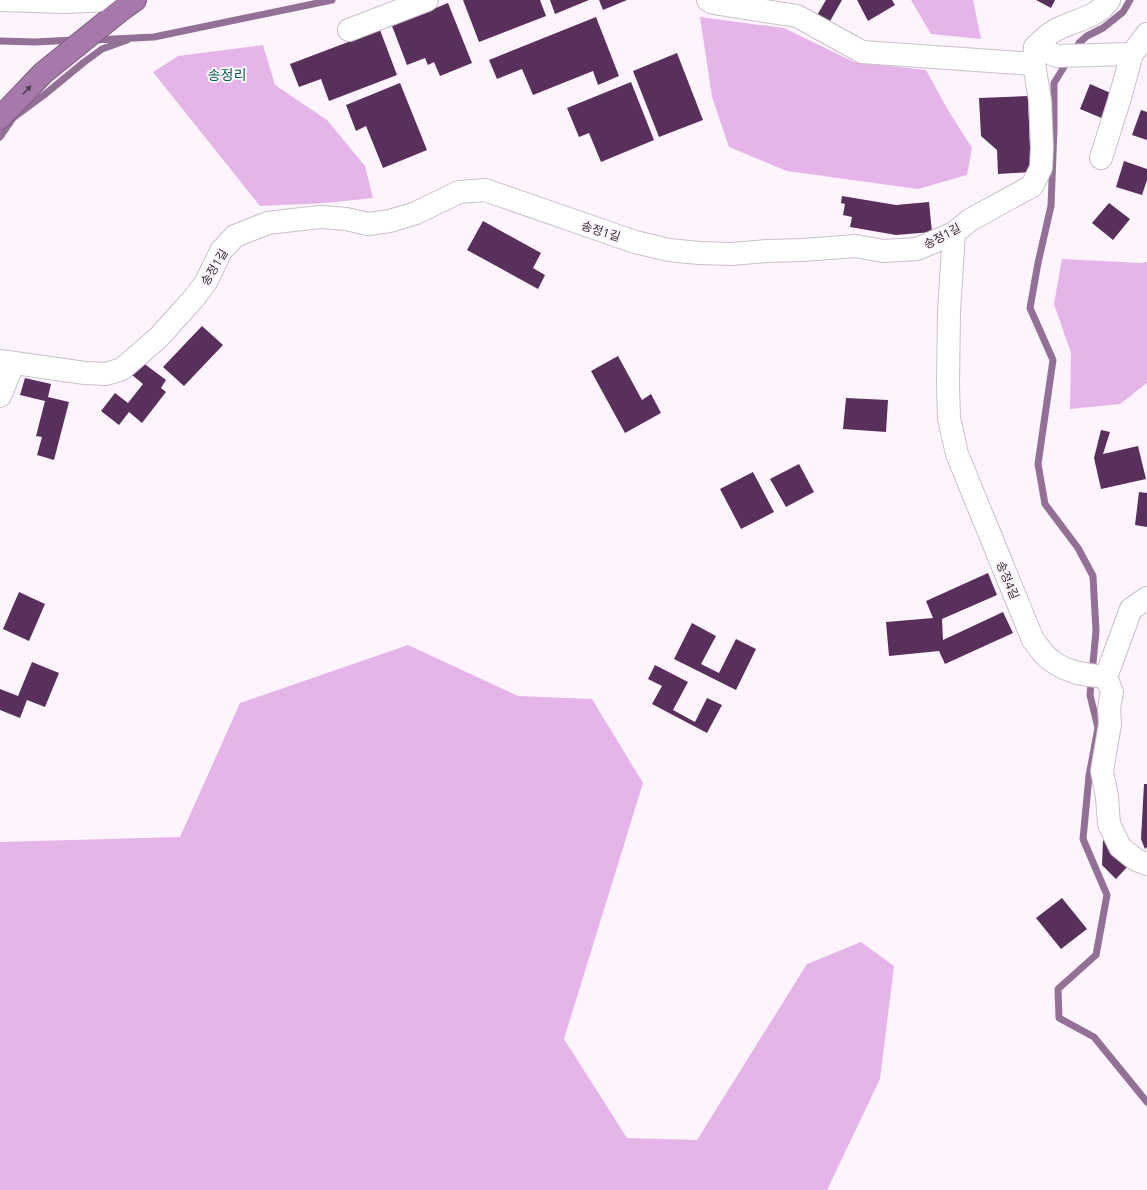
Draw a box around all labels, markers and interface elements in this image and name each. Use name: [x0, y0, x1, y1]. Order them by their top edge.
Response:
district label: 송정리: [208, 65, 246, 84]
one-way arrow: [22, 85, 32, 95]
street label: 송정1길: [579, 217, 623, 245]
street label: 송정1길: [920, 219, 964, 253]
street label: 송정1길: [196, 245, 232, 289]
street label: 송정4길: [993, 558, 1023, 602]

